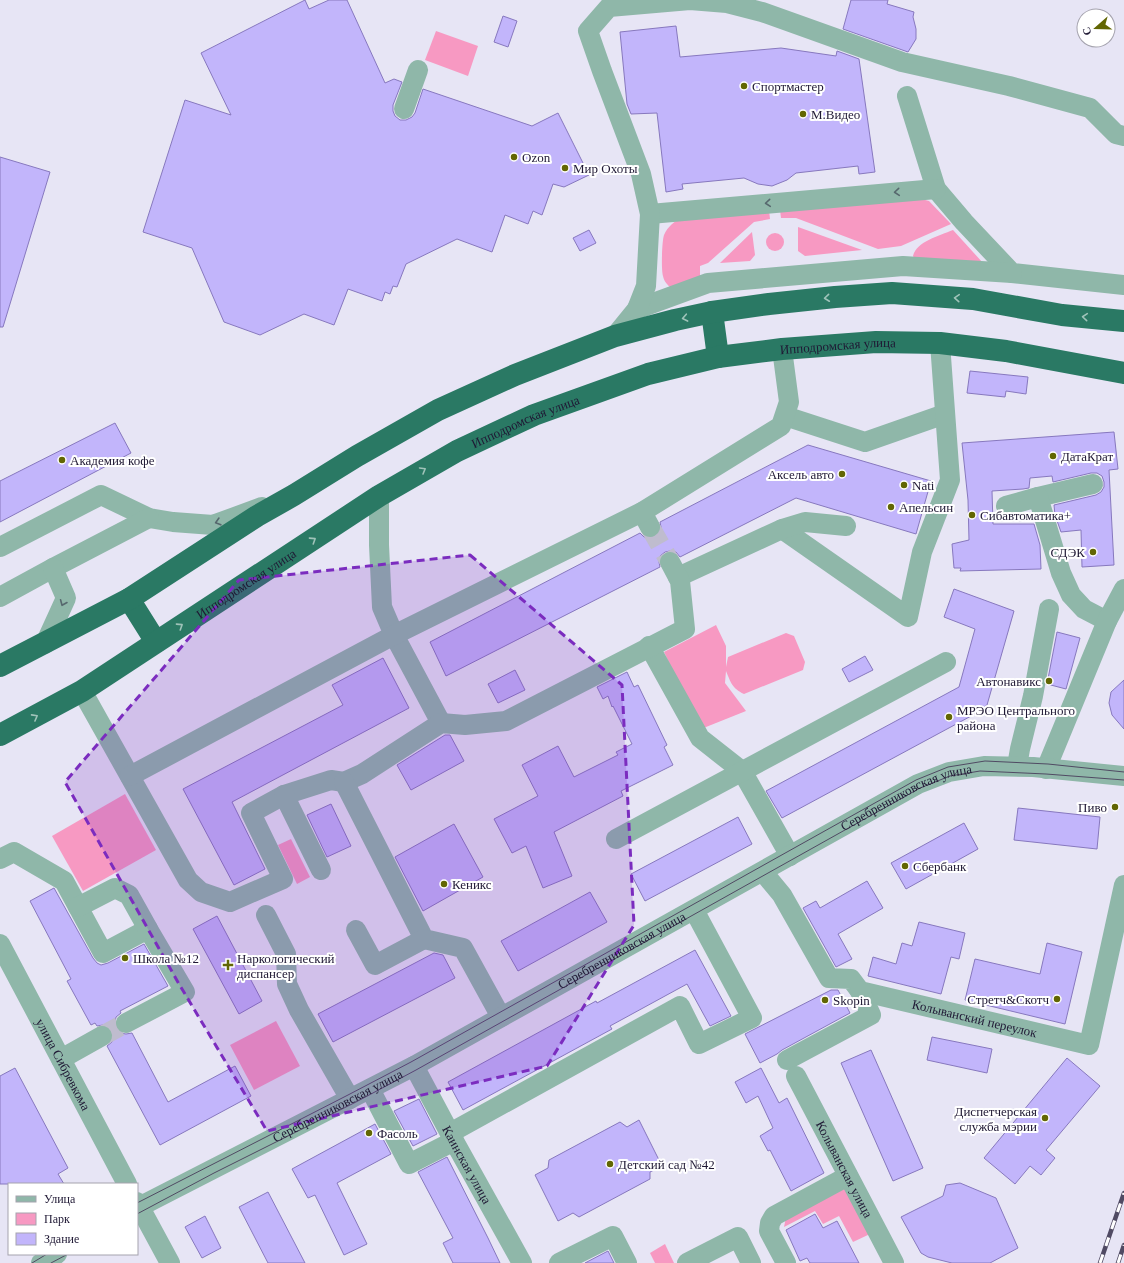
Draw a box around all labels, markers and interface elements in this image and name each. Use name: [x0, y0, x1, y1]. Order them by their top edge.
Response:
north arrow: [1076, 8, 1116, 48]
text: С: [1080, 26, 1094, 37]
place label: Спортмастер: [752, 79, 824, 94]
marker: Спортмастер: [739, 81, 749, 91]
place label: М.Видео: [811, 107, 860, 122]
marker: М.Видео: [798, 109, 808, 119]
place label: Ozon: [522, 150, 551, 165]
marker: Ozon: [509, 152, 519, 162]
place label: Мир Охоты: [573, 161, 638, 176]
marker: Мир Охоты: [560, 163, 570, 173]
one-way arrow: [894, 187, 900, 196]
one-way arrow: [765, 198, 771, 207]
one-way arrow: [824, 293, 830, 302]
one-way arrow: [954, 293, 960, 302]
one-way arrow: [681, 313, 688, 322]
one-way arrow: [1082, 313, 1088, 322]
street label: Ипподромская улица: [779, 335, 896, 357]
street label: Ипподромская улица: [469, 392, 582, 451]
place label: ДатаКрат: [1061, 449, 1114, 464]
marker: ДатаКрат: [1048, 451, 1058, 461]
place label: Академия кофе: [70, 453, 155, 468]
marker: Академия кофе: [57, 455, 67, 465]
place label: Аксель авто: [768, 467, 834, 482]
one-way arrow: [419, 468, 426, 475]
marker: Аксель авто: [837, 469, 847, 479]
place label: Nati: [912, 478, 935, 493]
marker: Nati: [899, 480, 909, 490]
place label: Апельсин: [899, 500, 953, 515]
marker: Апельсин: [886, 502, 896, 512]
place label: Сибавтоматика+: [980, 508, 1071, 523]
marker: Сибавтоматика+: [967, 510, 977, 520]
one-way arrow: [214, 518, 221, 526]
one-way arrow: [308, 537, 315, 544]
place label: СДЭК: [1051, 545, 1085, 560]
street label: Ипподромская улица: [193, 546, 299, 622]
marker: СДЭК: [1088, 547, 1098, 557]
one-way arrow: [60, 600, 68, 607]
one-way arrow: [176, 623, 183, 631]
place label: Автонавикс: [976, 674, 1041, 689]
marker: Автонавикс: [1044, 676, 1054, 686]
place label: МРЭО Центрального района: [957, 703, 1075, 733]
marker: МРЭО Центрального района: [944, 712, 954, 722]
one-way arrow: [31, 715, 38, 722]
street label: Серебренниковская улица: [838, 761, 973, 834]
place label: Пиво: [1078, 800, 1107, 815]
marker: Пиво: [1110, 802, 1120, 812]
place label: Сбербанк: [913, 859, 967, 874]
marker: Сбербанк: [900, 861, 910, 871]
place label: Кеникс: [452, 877, 492, 892]
marker: Кеникс: [439, 879, 449, 889]
street label: Серебренниковская улица: [555, 909, 688, 992]
place label: Школа №12: [133, 951, 199, 966]
place label: Наркологический диспансер: [237, 951, 335, 981]
marker: Школа №12: [120, 953, 130, 963]
marker: Наркологический диспансер: [222, 959, 234, 971]
place label: Стретч&Скотч: [967, 992, 1049, 1007]
place label: Skopin: [833, 993, 870, 1008]
marker: Стретч&Скотч: [1052, 994, 1062, 1004]
marker: Skopin: [820, 995, 830, 1005]
street label: Колыванский переулок: [911, 997, 1039, 1041]
street label: улица Сибревкома: [33, 1016, 94, 1113]
street label: Серебренниковская улица: [270, 1066, 405, 1145]
place label: Диспетчерская служба мэрии: [955, 1104, 1037, 1134]
marker: Диспетчерская служба мэрии: [1040, 1113, 1050, 1123]
street label: Колыванская улица: [813, 1118, 876, 1220]
street label: Каинская улица: [439, 1123, 495, 1207]
place label: Фасоль: [377, 1126, 418, 1141]
marker: Фасоль: [364, 1128, 374, 1138]
place label: Детский сад №42: [618, 1157, 715, 1172]
marker: Детский сад №42: [605, 1159, 615, 1169]
legend: [8, 1183, 138, 1255]
text: Улица: [44, 1192, 76, 1206]
text: Парк: [44, 1212, 70, 1226]
text: Здание: [44, 1232, 79, 1246]

